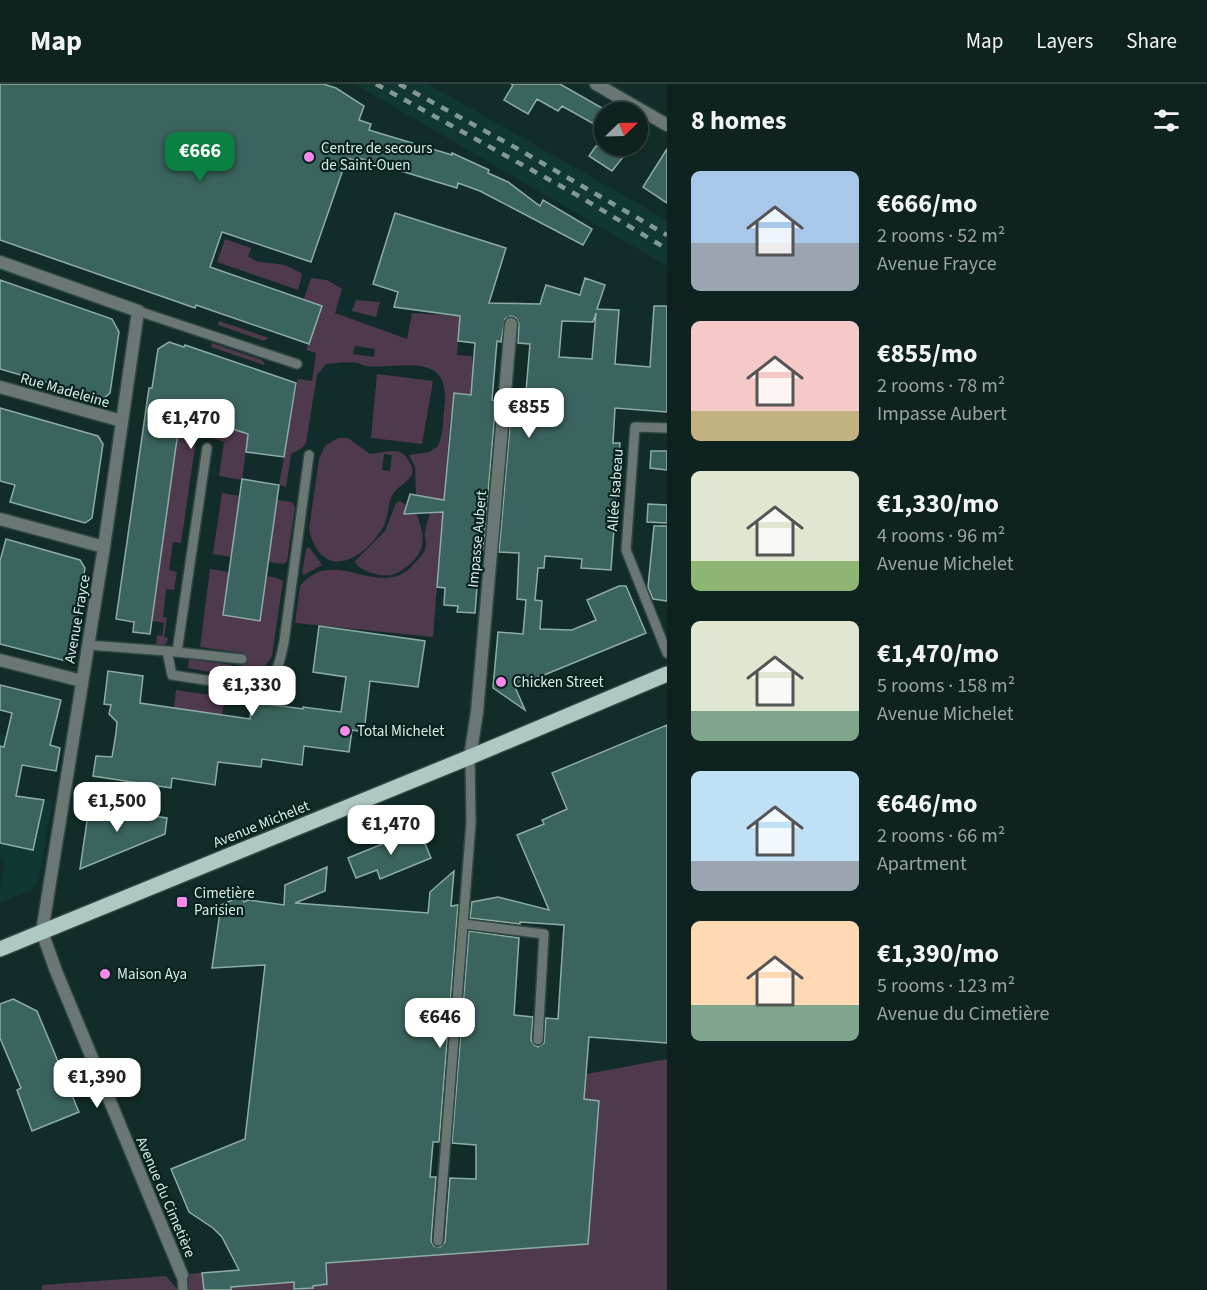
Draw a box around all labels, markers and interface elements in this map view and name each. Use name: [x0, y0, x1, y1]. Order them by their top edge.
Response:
text: Map: [30, 21, 82, 61]
text: Map: [966, 26, 1003, 56]
text: Layers: [1036, 26, 1093, 56]
text: Share: [1126, 26, 1177, 56]
north arrow: [594, 102, 648, 156]
map controls: [594, 102, 648, 156]
text: 8 homes: [691, 102, 786, 139]
icon: filters: [1150, 104, 1183, 137]
pin: €666: [164, 132, 236, 183]
text: €666: [179, 137, 221, 165]
place label: Centre de secours de Saint-Ouen: [321, 138, 433, 176]
marker: Centre de secours de Saint-Ouen: [302, 150, 316, 164]
text: €666/mo: [877, 185, 977, 222]
icon: home: [739, 195, 811, 267]
text: 2 rooms · 52 m²: [877, 222, 1005, 250]
text: Avenue Frayce: [877, 250, 997, 278]
text: €855/mo: [877, 335, 977, 372]
icon: home: [739, 345, 811, 417]
street label: Rue Madeleine: [18, 368, 112, 413]
text: 2 rooms · 78 m²: [877, 372, 1005, 400]
pin: €855: [493, 388, 565, 439]
text: €855: [508, 393, 550, 421]
pin: €1,470: [142, 399, 240, 450]
text: Impasse Aubert: [877, 400, 1007, 428]
text: €1,470: [162, 404, 220, 432]
street label: Allée Isabeau: [602, 448, 629, 532]
text: €1,330/mo: [877, 485, 999, 522]
street label: Impasse Aubert: [463, 490, 492, 588]
icon: home: [739, 495, 811, 567]
text: 4 rooms · 96 m²: [877, 522, 1005, 550]
text: Avenue Michelet: [877, 550, 1014, 578]
street label: Avenue Frayce: [59, 573, 96, 665]
text: €1,470/mo: [877, 635, 999, 672]
icon: home: [739, 645, 811, 717]
pin: €1,330: [203, 666, 301, 717]
text: €1,330: [223, 671, 281, 699]
place label: Chicken Street: [513, 672, 604, 693]
text: 5 rooms · 158 m²: [877, 672, 1015, 700]
marker: Chicken Street: [494, 675, 508, 689]
text: Avenue Michelet: [877, 700, 1014, 728]
place label: Total Michelet: [357, 721, 444, 742]
marker: Total Michelet: [338, 724, 352, 738]
pin: €1,500: [68, 782, 166, 833]
text: €646/mo: [877, 785, 977, 822]
text: €1,500: [88, 787, 146, 815]
icon: home: [739, 795, 811, 867]
street label: Avenue Michelet: [210, 796, 313, 853]
pin: €1,470: [342, 805, 440, 856]
text: €1,470: [362, 810, 420, 838]
text: 2 rooms · 66 m²: [877, 822, 1005, 850]
text: Apartment: [877, 850, 967, 878]
place label: Cimetière Parisien: [194, 883, 255, 921]
marker: Cimetière Parisien: [175, 895, 189, 909]
text: €1,390/mo: [877, 935, 999, 972]
icon: home: [739, 945, 811, 1017]
place label: Maison Aya: [117, 964, 187, 985]
marker: Maison Aya: [98, 967, 112, 981]
text: 5 rooms · 123 m²: [877, 972, 1015, 1000]
pin: €646: [404, 998, 476, 1049]
text: Avenue du Cimetière: [877, 1000, 1050, 1028]
text: €646: [419, 1003, 461, 1031]
pin: €1,390: [48, 1058, 146, 1109]
text: €1,390: [68, 1063, 126, 1091]
street label: Avenue du Cimetière: [131, 1134, 200, 1261]

